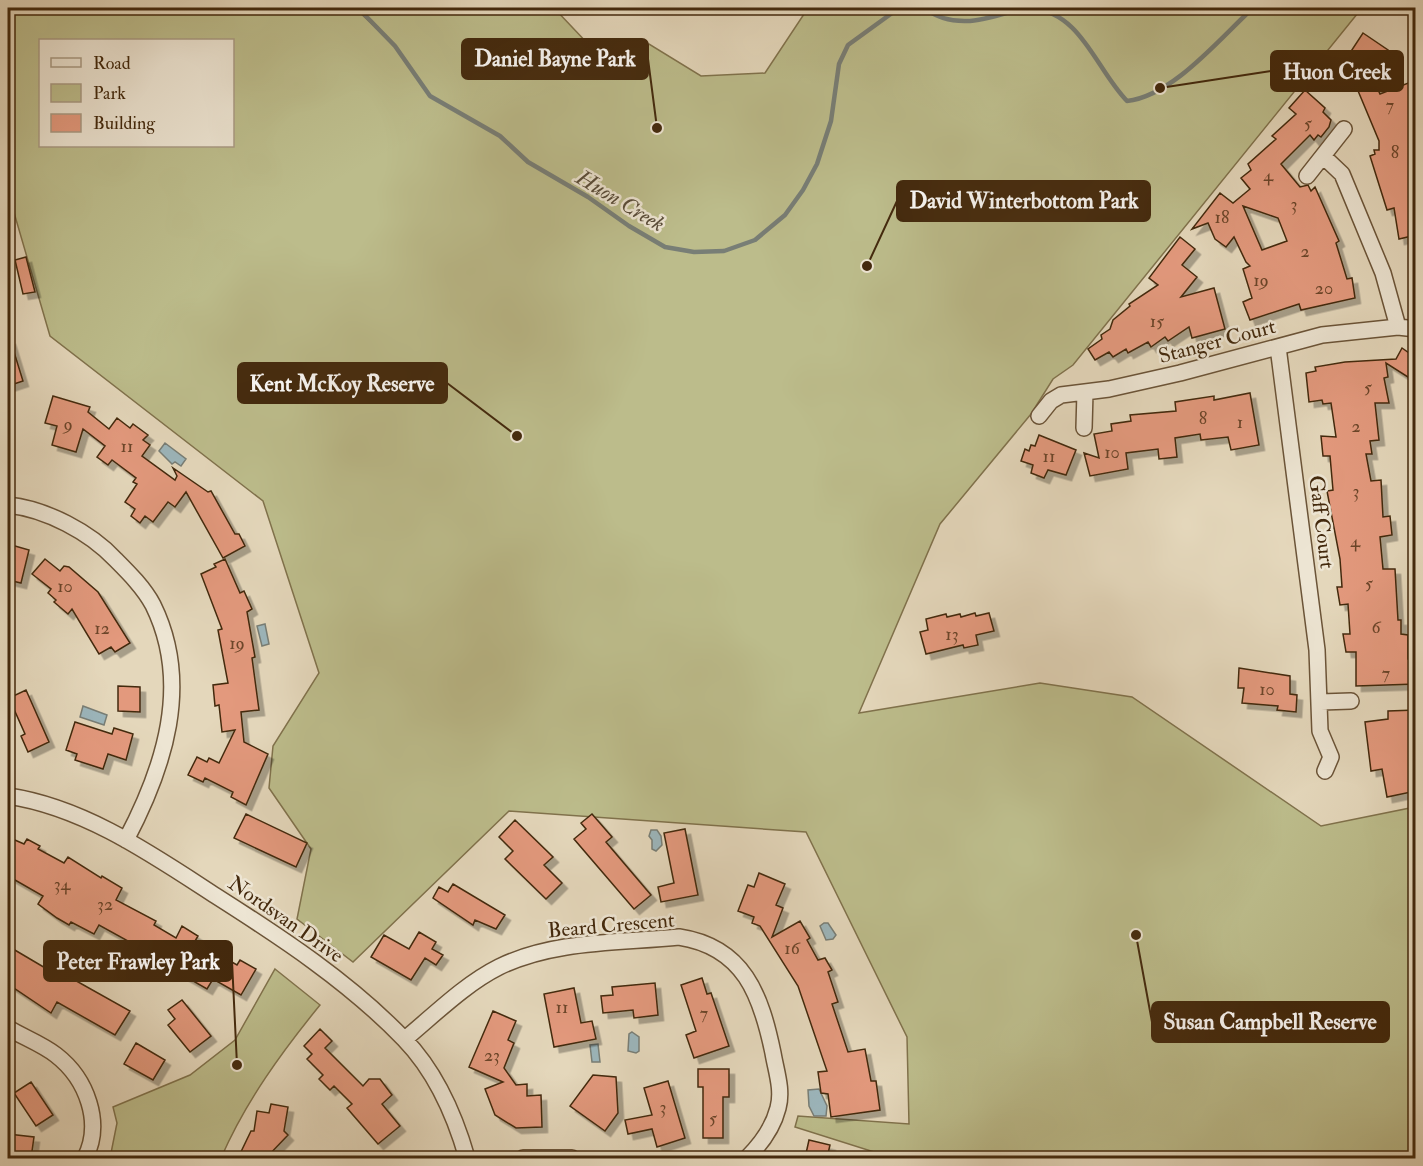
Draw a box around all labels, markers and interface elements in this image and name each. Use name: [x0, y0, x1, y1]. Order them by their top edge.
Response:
legend: [39, 39, 234, 147]
callout: Daniel Bayne Park: [462, 39, 648, 79]
text: Daniel Bayne Park: [474, 45, 636, 74]
callout: Huon Creek: [1271, 51, 1403, 91]
text: Road: [93, 52, 131, 75]
text: Huon Creek: [1283, 58, 1392, 86]
text: Park: [93, 82, 126, 105]
house number: 7: [1386, 94, 1394, 117]
text: Building: [93, 112, 156, 135]
house number: 5: [1304, 112, 1312, 135]
house number: 8: [1391, 141, 1399, 164]
water label: Huon Creek: [570, 163, 670, 238]
house number: 4: [1263, 164, 1274, 187]
callout: David Winterbottom Park: [897, 181, 1150, 221]
text: David Winterbottom Park: [909, 187, 1139, 215]
house number: 3: [1291, 193, 1297, 216]
house number: 18: [1215, 206, 1229, 229]
house number: 2: [1300, 240, 1310, 263]
house number: 19: [1253, 269, 1269, 292]
house number: 20: [1315, 277, 1333, 300]
house number: 15: [1150, 310, 1164, 333]
street label: Stanger Court: [1156, 313, 1279, 370]
callout: Kent McKoy Reserve: [238, 363, 447, 403]
text: Kent McKoy Reserve: [249, 370, 435, 399]
house number: 5: [1364, 376, 1372, 399]
house number: 8: [1199, 407, 1207, 430]
house number: 1: [1237, 411, 1243, 434]
house number: 9: [61, 413, 73, 436]
house number: 2: [1351, 415, 1361, 438]
house number: 11: [121, 435, 133, 458]
house number: 10: [1104, 441, 1120, 464]
house number: 11: [1043, 445, 1055, 468]
street label: Gaff Court: [1302, 474, 1341, 570]
house number: 3: [1353, 480, 1359, 503]
house number: 4: [1350, 530, 1361, 553]
house number: 5: [1365, 572, 1373, 595]
house number: 10: [57, 575, 73, 598]
house number: 6: [1371, 616, 1381, 639]
house number: 12: [94, 617, 110, 640]
house number: 13: [945, 623, 959, 646]
house number: 19: [229, 632, 245, 655]
house number: 7: [1382, 662, 1390, 685]
house number: 10: [1259, 678, 1275, 701]
street label: Nordsvan Drive: [223, 870, 349, 969]
house number: 34: [54, 873, 72, 896]
house number: 32: [97, 893, 113, 916]
street label: Beard Crescent: [546, 906, 676, 944]
house number: 16: [784, 937, 801, 960]
callout: Peter Frawley Park: [44, 941, 232, 981]
text: Peter Frawley Park: [56, 948, 220, 977]
house number: 11: [556, 996, 568, 1019]
house number: 7: [700, 1002, 708, 1025]
callout: Susan Campbell Reserve: [1152, 1002, 1389, 1042]
text: Susan Campbell Reserve: [1163, 1008, 1378, 1037]
house number: 23: [484, 1044, 500, 1067]
house number: 3: [660, 1096, 666, 1119]
house number: 5: [709, 1107, 717, 1130]

